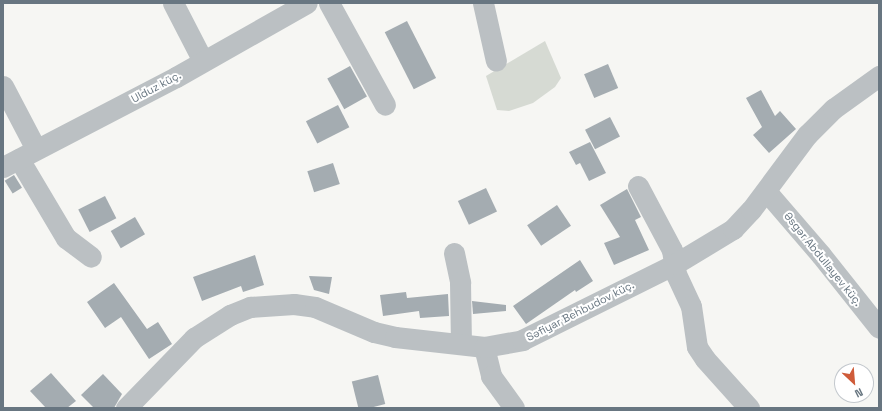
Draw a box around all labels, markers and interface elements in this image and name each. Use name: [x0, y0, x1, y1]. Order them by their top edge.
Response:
street label: Ulduz küç.: [129, 68, 183, 106]
street label: Əsgər Abdullayev küç.: [781, 210, 865, 308]
street label: Səfiyar Behbudov küç.: [524, 278, 636, 344]
north arrow: [834, 363, 874, 403]
text: N: [852, 385, 865, 401]

